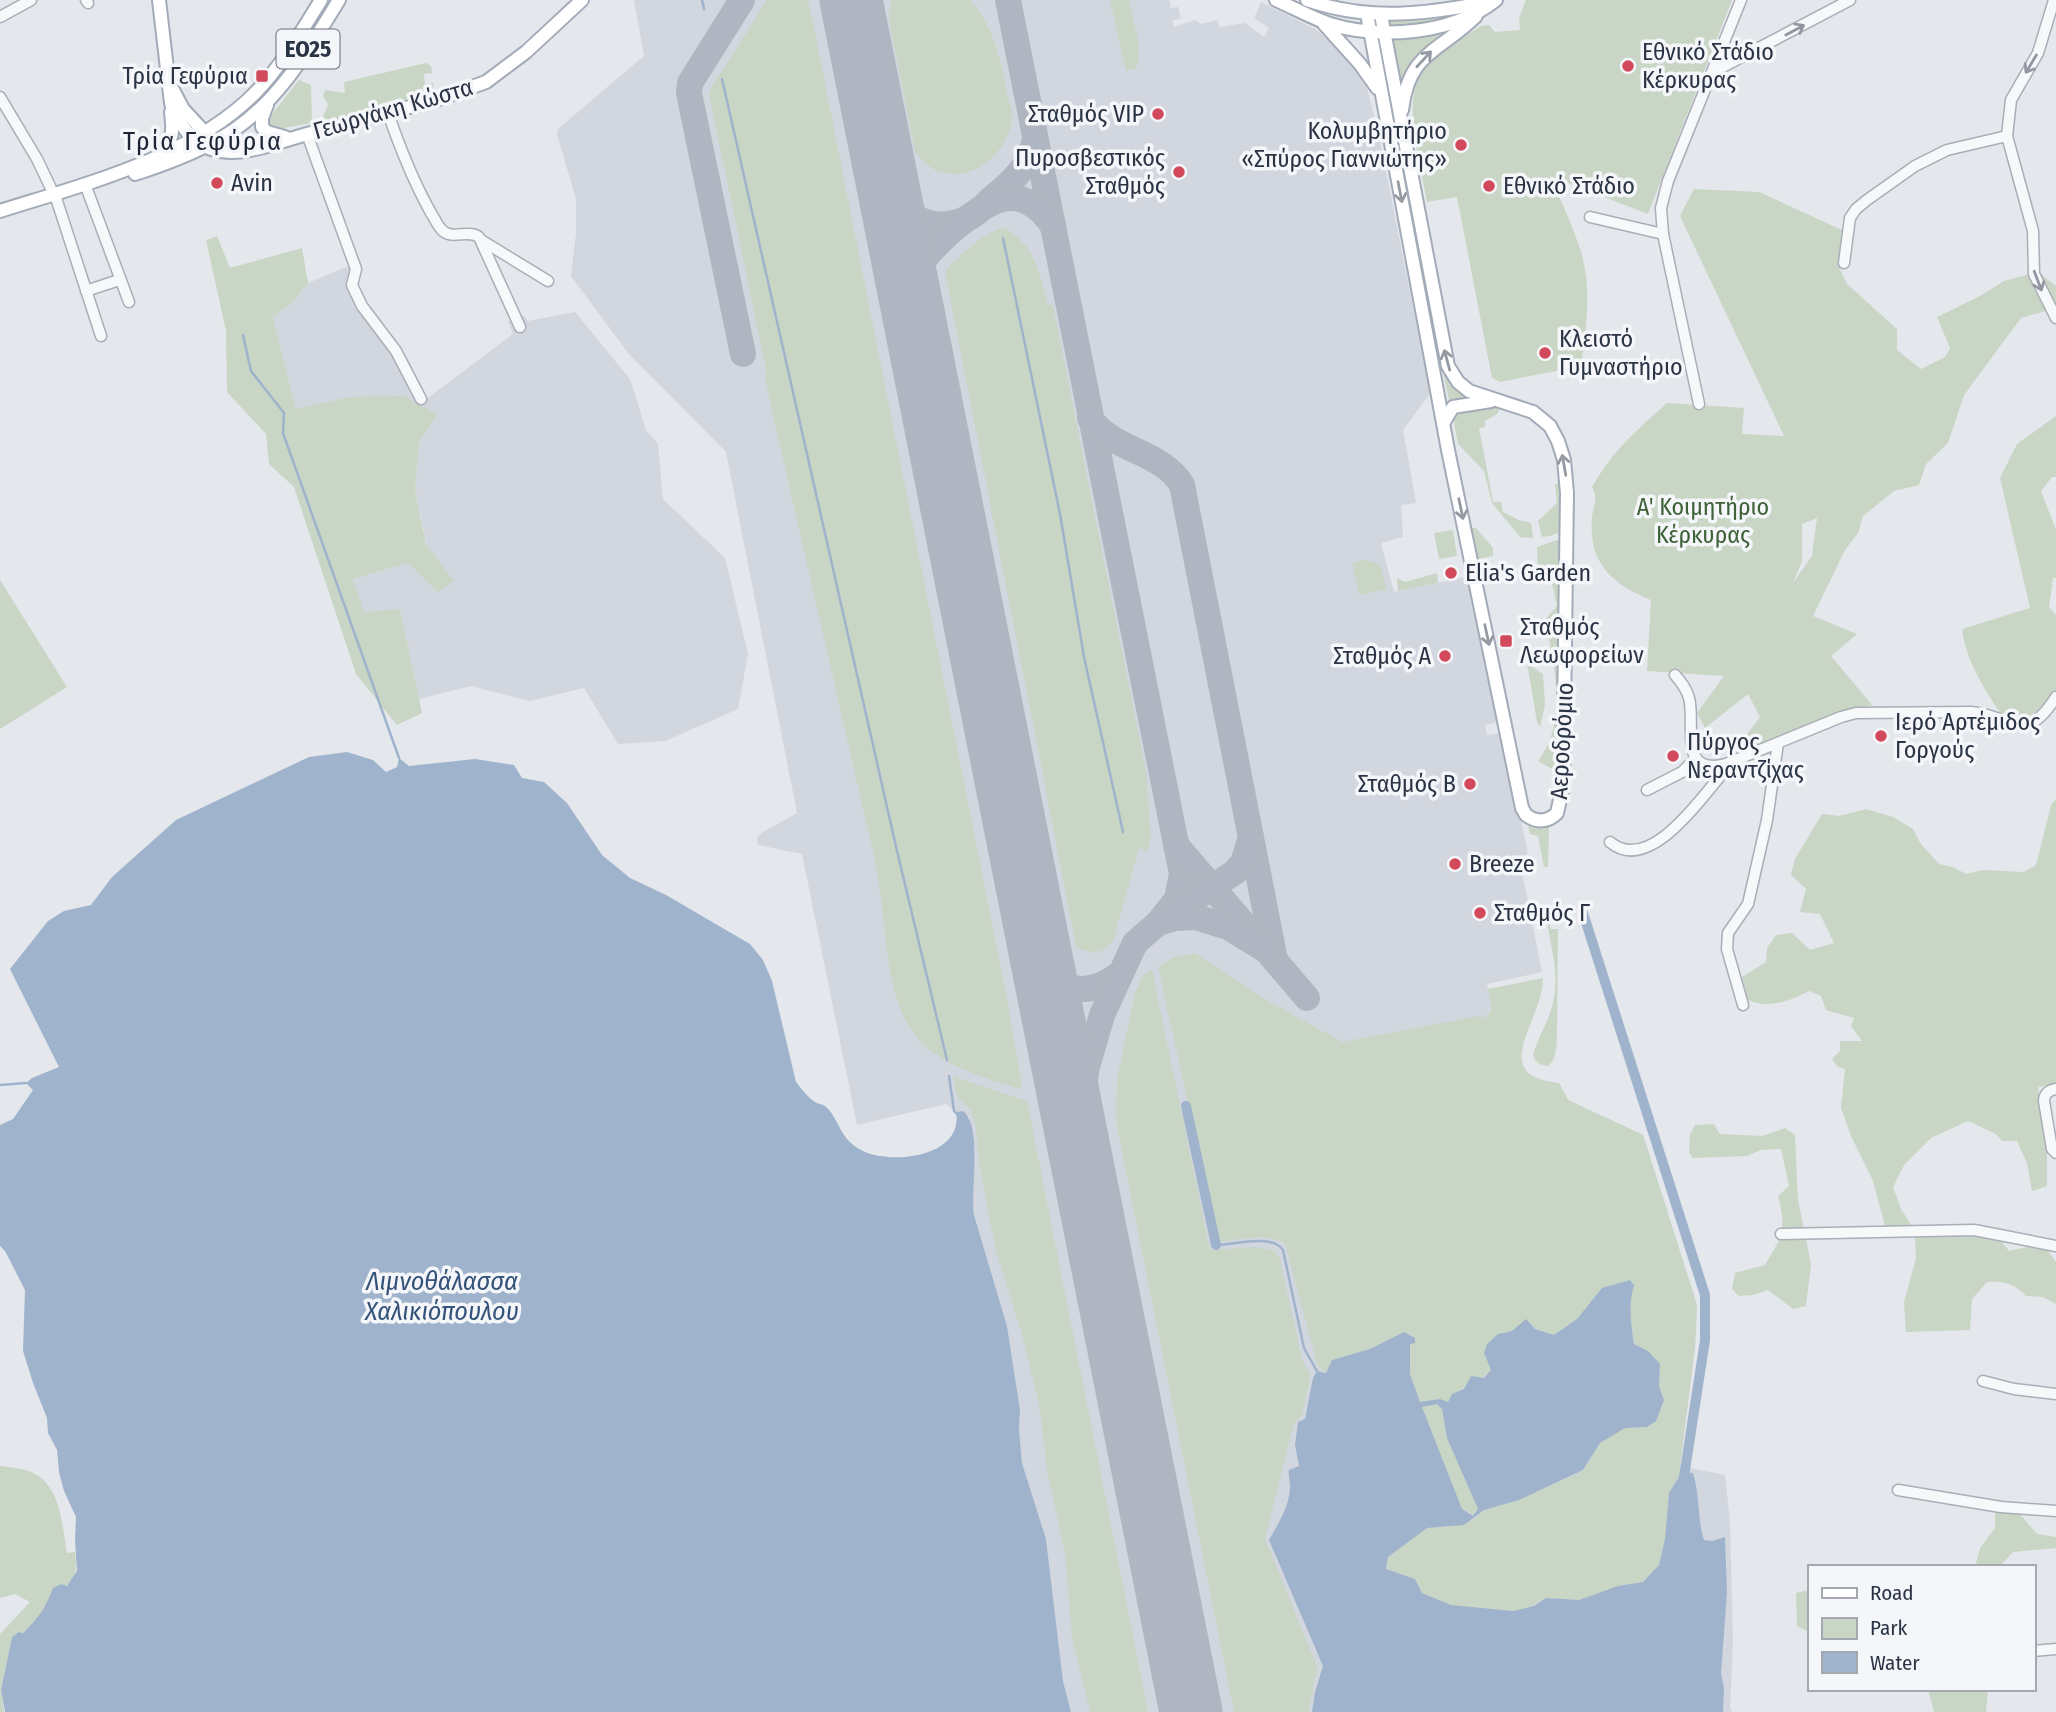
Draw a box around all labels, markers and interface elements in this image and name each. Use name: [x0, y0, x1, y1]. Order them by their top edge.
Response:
one-way arrow: [1784, 22, 1805, 36]
road number: ΕΟ25: [276, 30, 340, 68]
place label: Εθνικό Στάδιο Κέρκυρας: [1642, 38, 1774, 94]
one-way arrow: [1415, 51, 1432, 68]
one-way arrow: [2024, 54, 2039, 73]
marker: Εθνικό Στάδιο Κέρκυρας: [1620, 58, 1636, 74]
place label: Τρία Γεφύρια: [122, 62, 248, 90]
marker: Τρία Γεφύρια: [254, 68, 270, 84]
street label: Γεωργάκη Κώστα: [310, 73, 476, 145]
place label: Σταθμός VIP: [1028, 100, 1144, 128]
marker: Σταθμός VIP: [1150, 106, 1166, 122]
place label: Κολυμβητήριο «Σπύρος Γιαννιώτης»: [1241, 117, 1447, 173]
district label: Τρία Γεφύρια: [123, 126, 283, 157]
marker: Κολυμβητήριο «Σπύρος Γιαννιώτης»: [1453, 137, 1469, 153]
place label: Πυροσβεστικός Σταθμός: [1015, 144, 1165, 200]
marker: Πυροσβεστικός Σταθμός: [1171, 164, 1187, 180]
place label: Avin: [231, 169, 273, 197]
place label: Εθνικό Στάδιο: [1503, 172, 1635, 200]
marker: Avin: [209, 175, 225, 191]
marker: Εθνικό Στάδιο: [1481, 178, 1497, 194]
one-way arrow: [1394, 180, 1408, 203]
one-way arrow: [2033, 270, 2045, 291]
place label: Κλειστό Γυμναστήριο: [1559, 325, 1683, 381]
marker: Κλειστό Γυμναστήριο: [1537, 345, 1553, 361]
one-way arrow: [1440, 349, 1453, 371]
one-way arrow: [1557, 454, 1570, 477]
park label: Α' Κοιμητήριο Κέρκυρας: [1637, 493, 1769, 549]
one-way arrow: [1454, 497, 1468, 520]
place label: Elia's Garden: [1465, 559, 1591, 587]
marker: Elia's Garden: [1443, 565, 1459, 581]
place label: Σταθμός Λεωφορείων: [1520, 613, 1644, 669]
one-way arrow: [1480, 623, 1494, 646]
marker: Σταθμός Λεωφορείων: [1498, 633, 1514, 649]
place label: Σταθμός Α: [1333, 642, 1431, 670]
marker: Σταθμός Α: [1437, 648, 1453, 664]
street label: Αεροδρόμιο: [1545, 682, 1579, 800]
place label: Ιερό Αρτέμιδος Γοργούς: [1895, 708, 2040, 764]
place label: Πύργος Νεραντζίχας: [1687, 728, 1804, 784]
marker: Ιερό Αρτέμιδος Γοργούς: [1873, 728, 1889, 744]
marker: Πύργος Νεραντζίχας: [1665, 748, 1681, 764]
place label: Σταθμός B: [1358, 770, 1456, 798]
marker: Σταθμός B: [1462, 776, 1478, 792]
place label: Breeze: [1469, 850, 1535, 878]
marker: Breeze: [1447, 856, 1463, 872]
place label: Σταθμός Γ: [1494, 899, 1590, 927]
marker: Σταθμός Γ: [1472, 905, 1488, 921]
water label: Λιμνοθάλασσα Χαλικιόπουλου: [364, 1266, 519, 1327]
legend: [1808, 1565, 2035, 1691]
text: Road: [1870, 1580, 1914, 1606]
text: Park: [1870, 1615, 1908, 1641]
text: Water: [1870, 1650, 1920, 1676]

